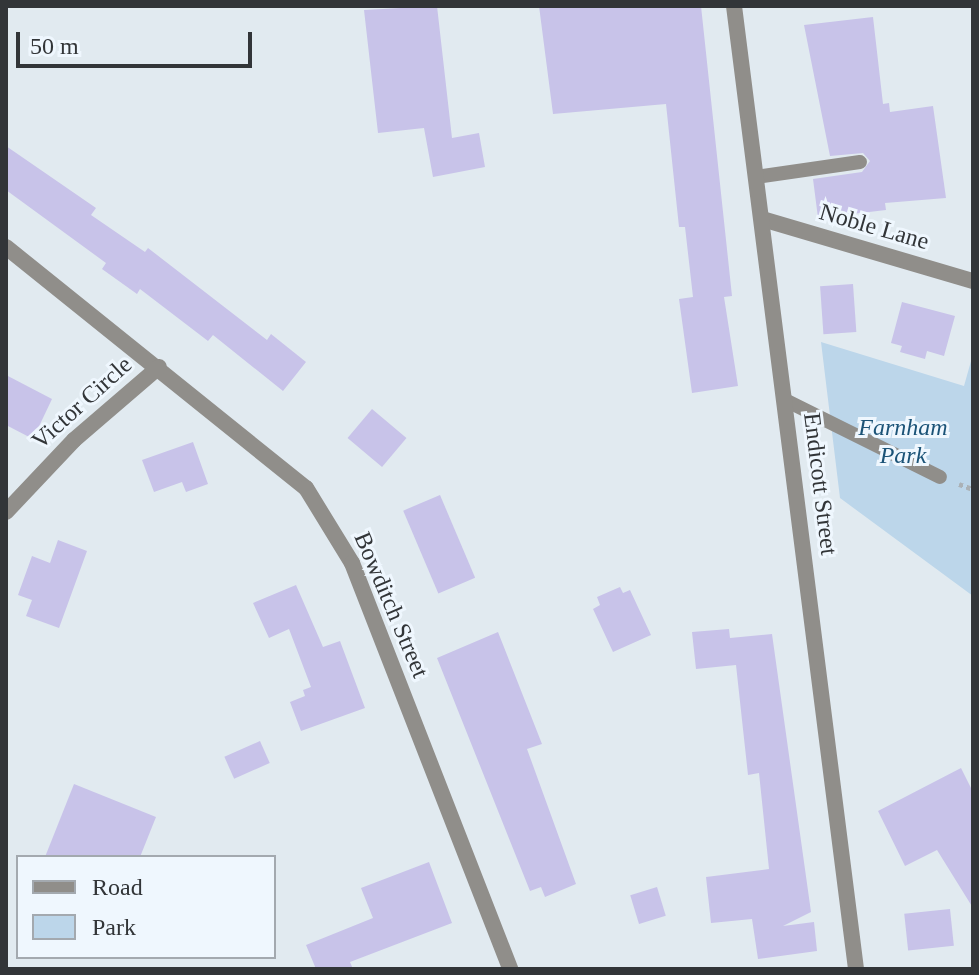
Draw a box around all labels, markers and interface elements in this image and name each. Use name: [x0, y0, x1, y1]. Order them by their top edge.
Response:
scale bar: [20, 16, 256, 66]
text: 50 m: [30, 33, 79, 59]
street label: Noble Lane: [816, 198, 932, 256]
street label: Victor Circle: [26, 351, 138, 455]
street label: Endicott Street: [797, 411, 843, 557]
park label: Farnham Park: [858, 414, 948, 470]
street label: Bowditch Street: [347, 528, 435, 682]
legend: [16, 855, 276, 959]
text: Road: [92, 874, 143, 900]
text: Park: [92, 914, 136, 940]

